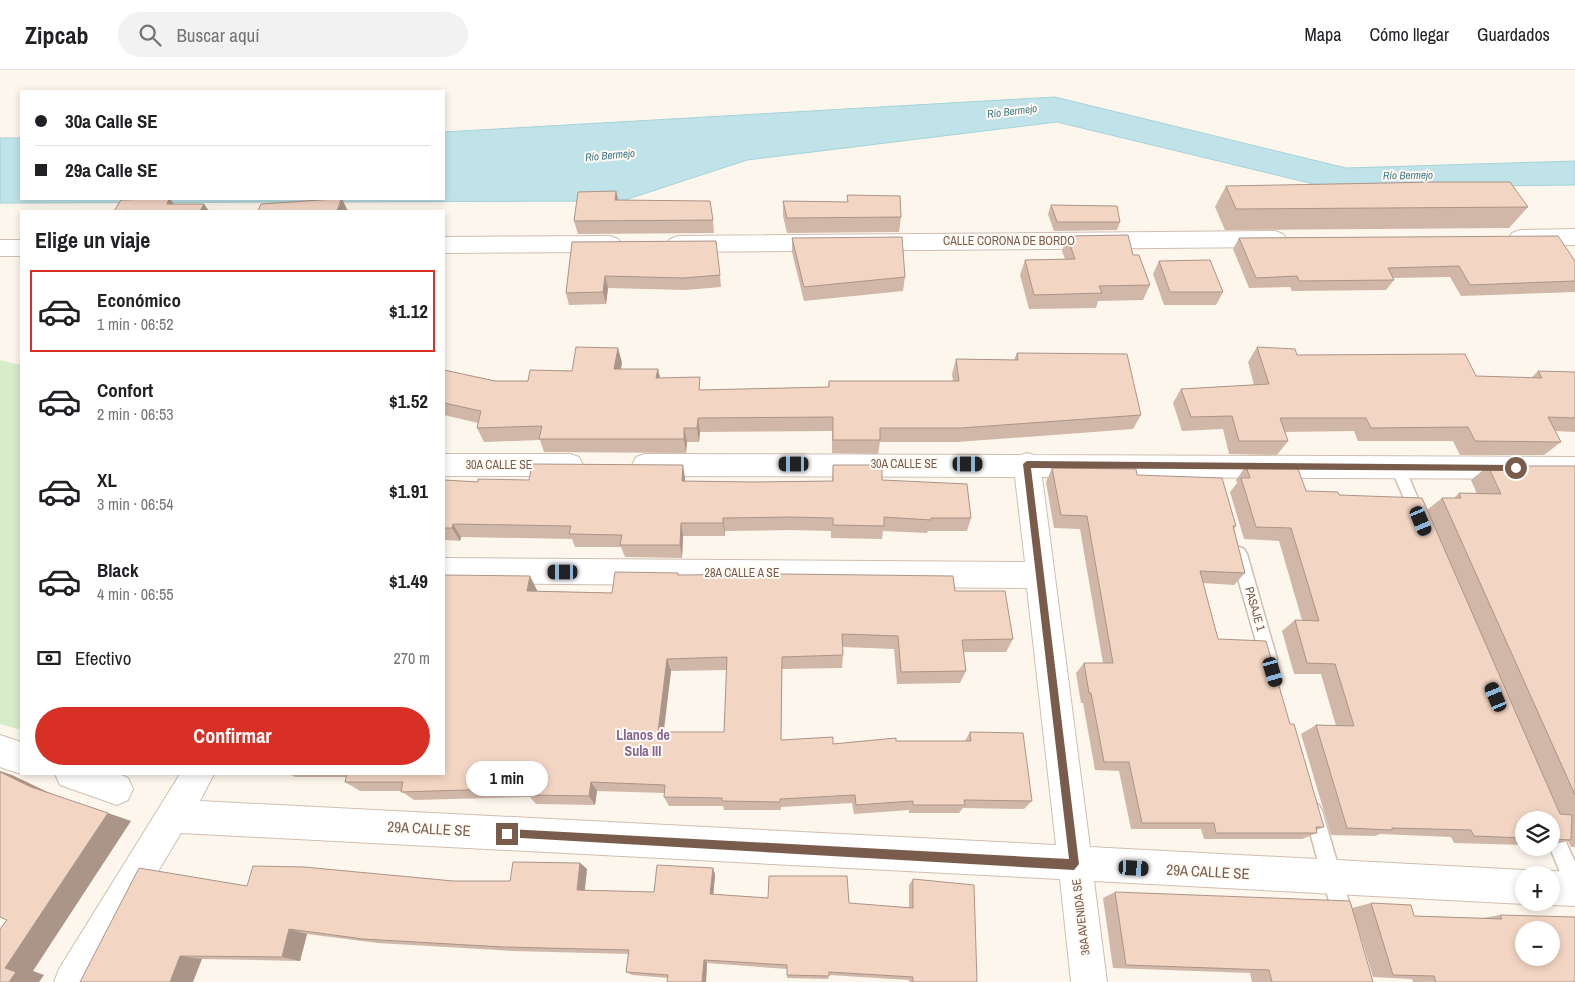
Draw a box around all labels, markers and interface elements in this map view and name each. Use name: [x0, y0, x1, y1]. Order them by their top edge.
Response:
search box: [118, 12, 468, 57]
text: Zipcab: [25, 19, 88, 51]
icon: search: [136, 21, 164, 49]
text: Buscar aquí: [176, 22, 260, 48]
text: Mapa: [1304, 22, 1341, 47]
text: Cómo llegar: [1369, 22, 1449, 47]
text: Guardados: [1477, 22, 1550, 47]
water label: Río Bermejo: [986, 101, 1038, 121]
text: 30a Calle SE: [65, 108, 158, 134]
water label: Río Bermejo: [584, 146, 636, 164]
text: 29a Calle SE: [65, 157, 158, 183]
water label: Río Bermejo: [1383, 168, 1433, 182]
text: Elige un viaje: [35, 225, 150, 255]
street label: CALLE CORONA DE BORDO: [943, 233, 1075, 249]
text: Económico: [97, 287, 181, 313]
icon: car: [37, 289, 82, 334]
text: $1.12: [389, 298, 428, 324]
text: 1 min · 06:52: [97, 313, 174, 335]
text: Confort: [97, 377, 153, 403]
icon: car: [37, 379, 82, 424]
text: $1.52: [389, 388, 428, 414]
text: 2 min · 06:53: [97, 403, 174, 425]
street label: 30A CALLE SE: [871, 456, 937, 472]
street label: 30A CALLE SE: [466, 457, 532, 473]
car: [779, 457, 809, 472]
car: [953, 457, 983, 472]
route start: [1505, 457, 1527, 479]
text: XL: [97, 467, 117, 493]
icon: car: [37, 469, 82, 514]
text: $1.91: [389, 478, 428, 504]
text: 3 min · 06:54: [97, 493, 174, 515]
car: [1408, 504, 1433, 538]
text: Black: [97, 557, 139, 583]
icon: car: [37, 559, 82, 604]
car: [548, 565, 578, 580]
street label: 28A CALLE A SE: [705, 565, 779, 581]
text: $1.49: [389, 568, 428, 594]
text: 4 min · 06:55: [97, 583, 174, 605]
street label: PASAJE 1: [1241, 585, 1269, 633]
icon: cash: [35, 644, 63, 672]
text: Efectivo: [75, 645, 131, 671]
text: 270 m: [394, 647, 430, 669]
car: [1261, 656, 1284, 688]
car: [1483, 680, 1508, 714]
button: Confirmar: [35, 707, 430, 765]
district label: Llanos de Sula III: [616, 726, 670, 760]
callout: 1 min: [466, 762, 548, 796]
text: 1 min: [490, 767, 524, 789]
map controls: [1515, 811, 1560, 966]
button: layers: [1515, 811, 1560, 856]
street label: 29A CALLE SE: [387, 816, 471, 841]
route end: [496, 823, 518, 845]
street label: 29A CALLE SE: [1166, 859, 1250, 884]
car: [1118, 860, 1149, 876]
button: +: [1515, 866, 1560, 911]
street label: 36A AVENIDA SE: [1068, 878, 1094, 956]
button: −: [1515, 921, 1560, 966]

